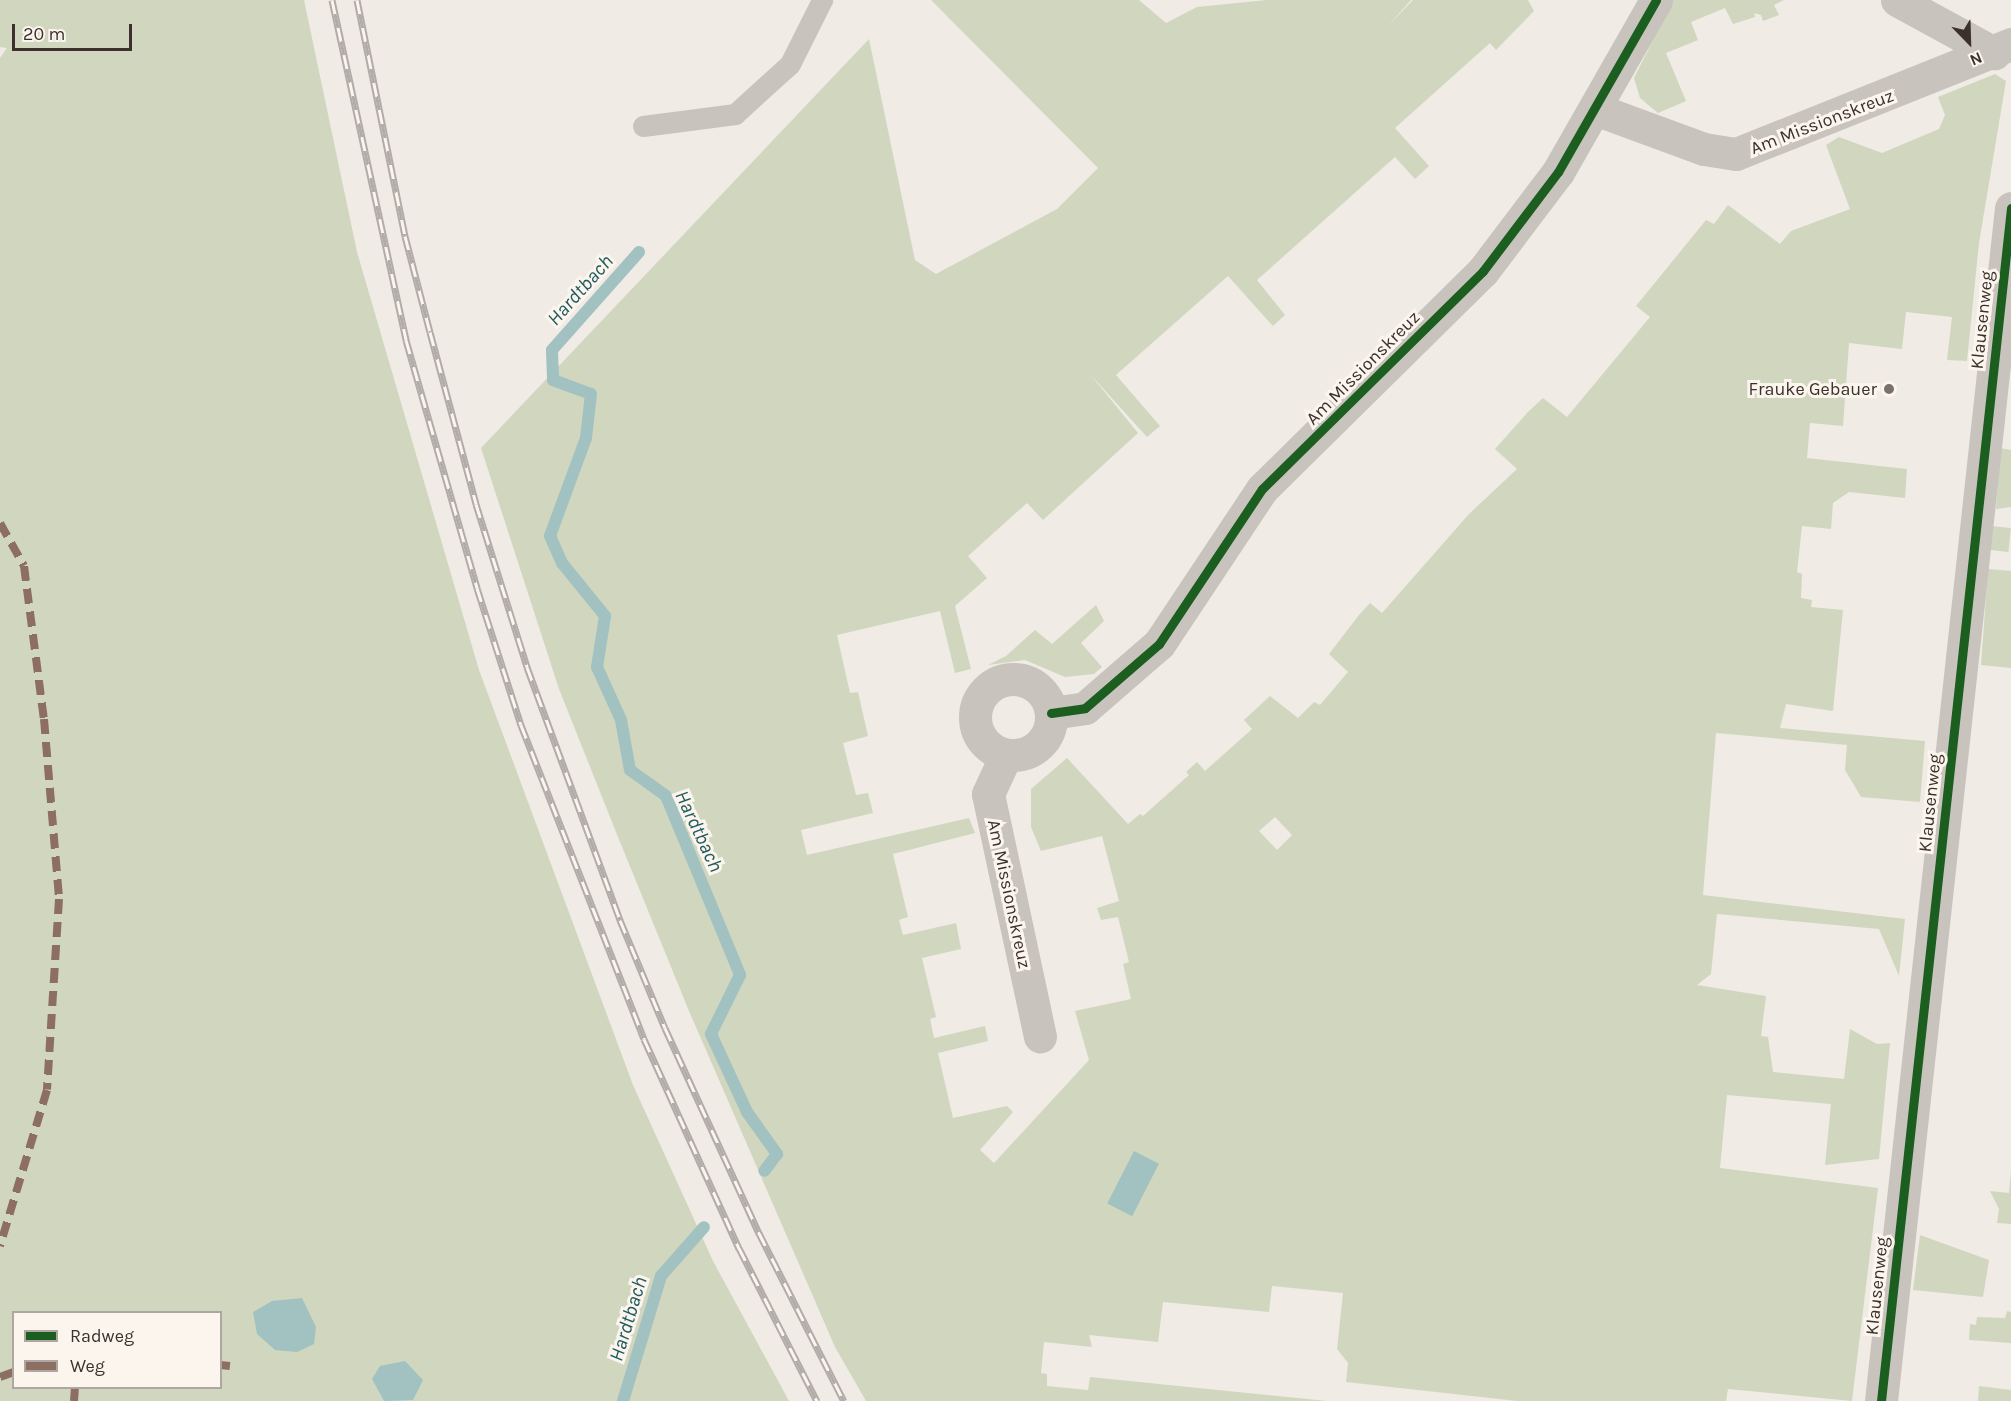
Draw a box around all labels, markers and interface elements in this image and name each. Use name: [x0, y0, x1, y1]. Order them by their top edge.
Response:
scale bar: [15, 12, 135, 50]
north arrow: [1939, 12, 1999, 72]
text: 20 m: [23, 23, 65, 45]
text: N: [1967, 48, 1985, 70]
street label: Am Missionskreuz: [1747, 85, 1897, 159]
water label: Hardtbach: [542, 250, 618, 330]
street label: Klausenweg: [1966, 270, 1998, 370]
street label: Am Missionskreuz: [1302, 307, 1424, 429]
place label: Frauke Gebauer: [1749, 378, 1877, 400]
marker: Frauke Gebauer: [1882, 382, 1896, 396]
street label: Klausenweg: [1914, 753, 1946, 853]
water label: Hardtbach: [670, 786, 728, 876]
street label: Am Missionskreuz: [983, 817, 1035, 971]
street label: Klausenweg: [1861, 1236, 1893, 1336]
water label: Hardtbach: [604, 1274, 652, 1364]
legend: [12, 1311, 222, 1389]
text: Radweg: [70, 1325, 134, 1347]
text: Weg: [70, 1355, 105, 1377]

